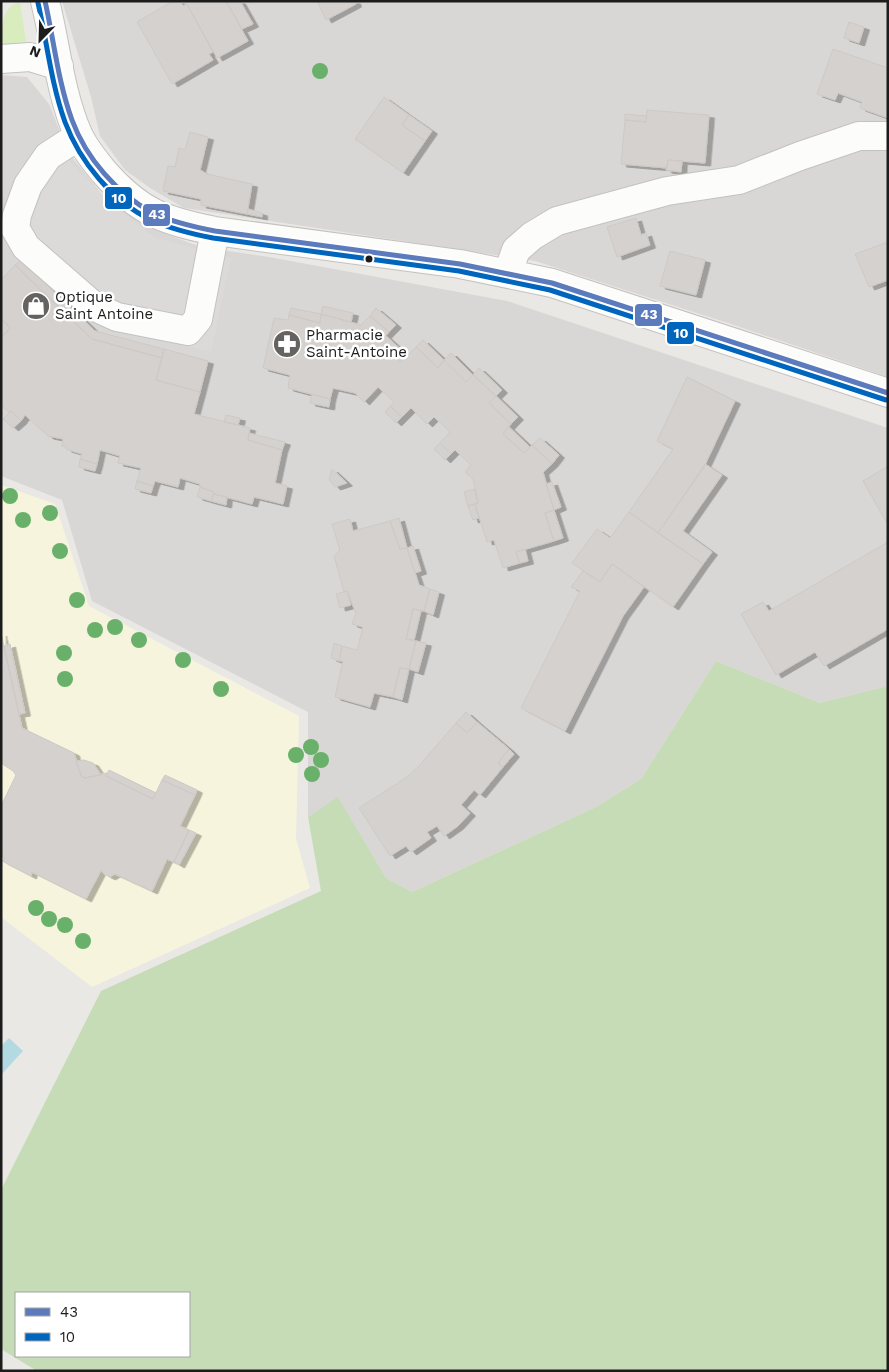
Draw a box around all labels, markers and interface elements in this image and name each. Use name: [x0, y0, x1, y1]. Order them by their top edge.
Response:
north arrow: [15, 15, 65, 65]
text: N: [27, 43, 43, 61]
line badge: 10: [104, 186, 133, 210]
text: 10: [111, 190, 127, 206]
line badge: 43: [142, 203, 171, 227]
text: 43: [148, 206, 166, 222]
unlabelled marker: [364, 254, 374, 264]
place label: Optique Saint Antoine: [55, 288, 153, 323]
shop icon: Optique Saint Antoine: [21, 291, 51, 321]
line badge: 43: [634, 303, 663, 327]
text: 43: [640, 306, 658, 322]
line badge: 10: [666, 321, 695, 345]
text: 10: [673, 325, 689, 341]
place label: Pharmacie Saint-Antoine: [306, 326, 407, 361]
pharmacy icon: Pharmacie Saint-Antoine: [272, 329, 302, 359]
legend: [15, 1292, 190, 1357]
text: 43: [60, 1303, 78, 1321]
text: 10: [60, 1328, 75, 1346]

